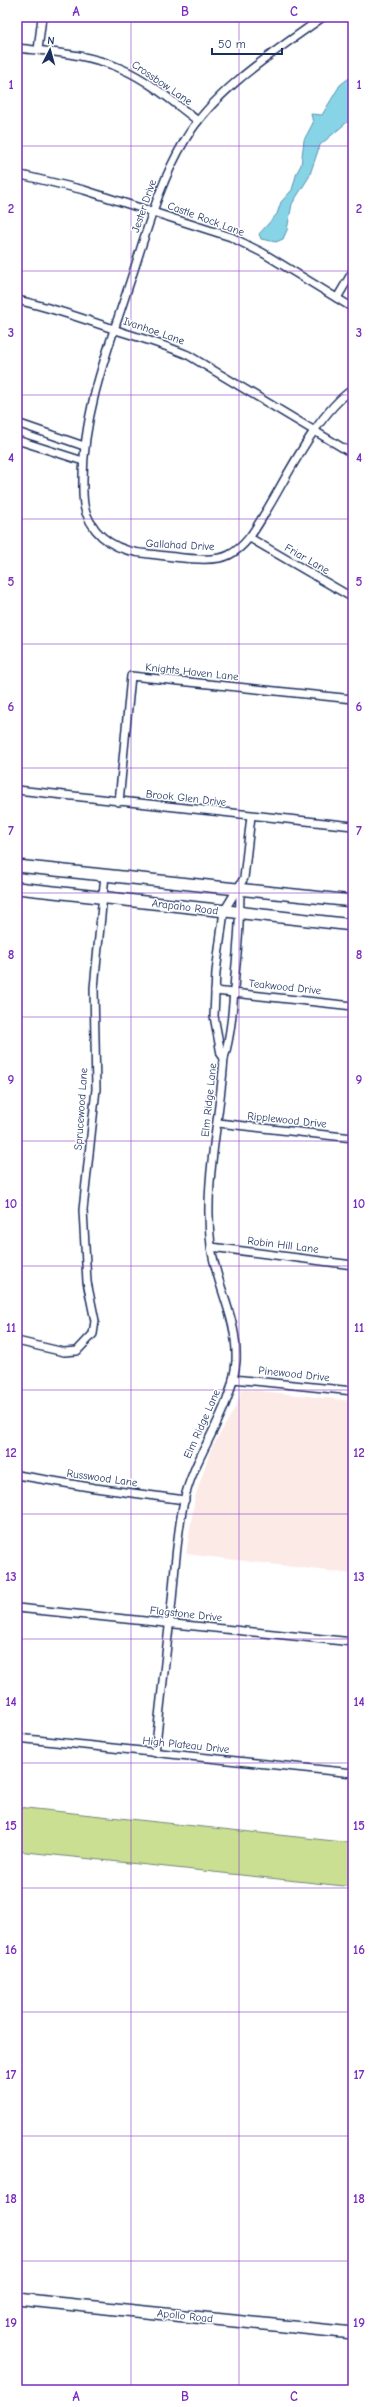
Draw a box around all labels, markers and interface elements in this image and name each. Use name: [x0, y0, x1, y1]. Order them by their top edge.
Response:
text: A: [72, 4, 80, 19]
text: B: [181, 4, 189, 19]
text: C: [290, 4, 298, 19]
north arrow: [30, 30, 70, 70]
scale bar: [212, 30, 282, 56]
text: N: [47, 34, 55, 47]
text: 50 m: [218, 37, 246, 51]
street label: Crossbow Lane: [129, 58, 195, 108]
text: 1: [8, 77, 14, 92]
text: 1: [356, 77, 362, 92]
street label: Jester Drive: [129, 177, 159, 234]
street label: Castle Rock Lane: [166, 199, 247, 239]
text: 2: [8, 201, 14, 216]
text: 2: [356, 201, 362, 216]
street label: Ivanhoe Lane: [122, 314, 187, 348]
text: 3: [8, 325, 14, 340]
text: 3: [356, 325, 362, 340]
text: 4: [8, 450, 14, 465]
text: 4: [356, 450, 362, 465]
street label: Gallahad Drive: [145, 537, 215, 553]
street label: Friar Lane: [282, 541, 332, 577]
text: 5: [8, 574, 15, 589]
text: 5: [356, 574, 363, 589]
street label: Knights Haven Lane: [145, 661, 240, 683]
text: 6: [8, 699, 15, 714]
text: 6: [356, 699, 363, 714]
street label: Brook Glen Drive: [145, 787, 227, 809]
text: 7: [8, 823, 14, 838]
text: 7: [356, 823, 362, 838]
street label: Arapaho Road: [151, 896, 219, 918]
text: 8: [8, 947, 14, 962]
text: 8: [356, 947, 362, 962]
street label: Teakwood Drive: [248, 977, 322, 997]
street label: Elm Ridge Lane: [199, 1062, 219, 1138]
street label: Sprucewood Lane: [72, 1067, 90, 1151]
text: 9: [8, 1072, 15, 1087]
text: 9: [356, 1072, 363, 1087]
street label: Ripplewood Drive: [247, 1109, 328, 1131]
text: 10: [5, 1196, 17, 1211]
text: 10: [353, 1196, 365, 1211]
street label: Robin Hill Lane: [247, 1234, 320, 1256]
text: 11: [6, 1320, 16, 1335]
text: 11: [354, 1320, 364, 1335]
street label: Pinewood Drive: [258, 1364, 331, 1384]
street label: Elm Ridge Lane: [181, 1387, 223, 1461]
text: 12: [5, 1445, 17, 1460]
text: 12: [353, 1445, 365, 1460]
street label: Russwood Lane: [66, 1467, 139, 1489]
text: 13: [5, 1569, 17, 1584]
text: 13: [353, 1569, 365, 1584]
street label: Flagstone Drive: [149, 1604, 223, 1624]
text: 14: [5, 1694, 17, 1709]
text: 14: [353, 1694, 365, 1709]
street label: High Plateau Drive: [142, 1734, 230, 1756]
text: 15: [5, 1818, 17, 1833]
text: 15: [353, 1818, 365, 1833]
text: 16: [5, 1942, 17, 1957]
text: 16: [353, 1942, 365, 1957]
text: 17: [6, 2067, 17, 2082]
text: 17: [354, 2067, 365, 2082]
text: 18: [5, 2191, 17, 2206]
text: 18: [353, 2191, 365, 2206]
street label: Apollo Road: [156, 2307, 214, 2325]
text: 19: [5, 2315, 17, 2330]
text: 19: [353, 2315, 365, 2330]
text: A: [72, 2389, 80, 2404]
text: B: [181, 2389, 189, 2404]
text: C: [290, 2389, 298, 2404]

